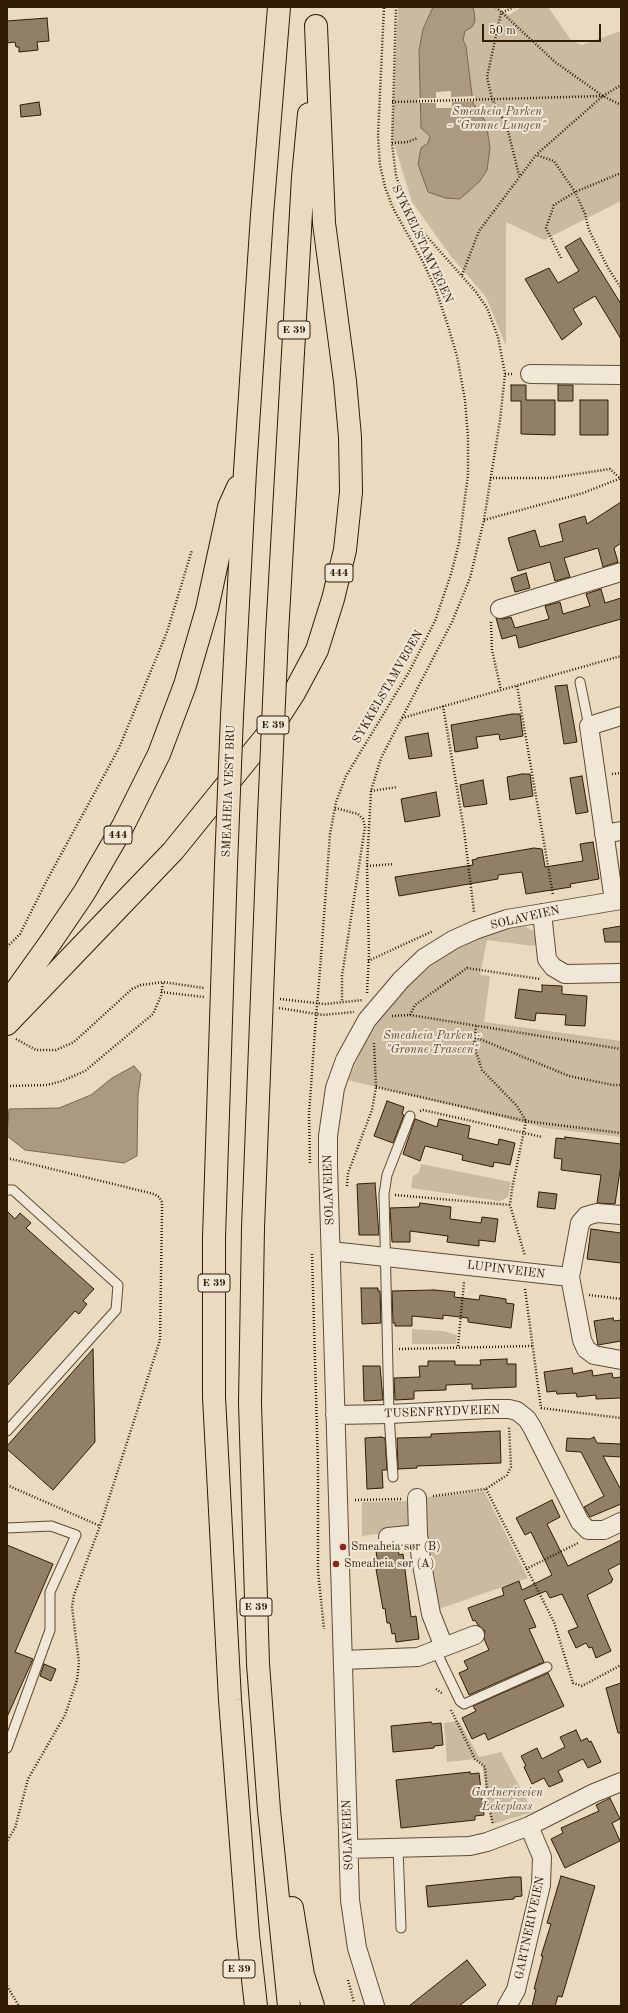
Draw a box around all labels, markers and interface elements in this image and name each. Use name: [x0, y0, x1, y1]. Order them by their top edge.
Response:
scale bar: [484, 16, 603, 42]
text: 50 m: [489, 25, 516, 37]
park label: Smeaheia Parken - "Grønne Lungen": [448, 105, 546, 133]
street label: SYKKELSTAMVEGEN: [388, 183, 456, 305]
road number: E 39: [278, 321, 310, 339]
road number: 444: [325, 564, 353, 582]
street label: SYKKELSTAMVEGEN: [350, 628, 426, 746]
road number: E 39: [257, 716, 289, 734]
street label: SMEAHEIA VEST BRU: [219, 724, 239, 858]
road number: 444: [104, 826, 132, 844]
street label: SOLAVEIEN: [489, 903, 561, 933]
park label: Smeaheia Parken - "Grønne Traseen": [383, 1029, 481, 1057]
street label: SOLAVEIEN: [321, 1154, 337, 1226]
street label: LUPINVEIEN: [466, 1258, 546, 1282]
road number: E 39: [198, 1274, 230, 1292]
street label: TUSENFRYDVEIEN: [384, 1403, 500, 1421]
place label: Smeaheia sør (B): [351, 1540, 441, 1554]
marker: Smeaheia sør (B): [338, 1542, 348, 1552]
place label: Smeaheia sør (A): [344, 1557, 434, 1571]
marker: Smeaheia sør (A): [331, 1559, 341, 1569]
road number: E 39: [240, 1598, 272, 1616]
park label: Gartneriveien Lekeplass: [471, 1786, 543, 1814]
street label: SOLAVEIEN: [340, 1799, 356, 1871]
street label: GARTNERIVEIEN: [512, 1875, 548, 1981]
road number: E 39: [223, 1960, 255, 1978]

